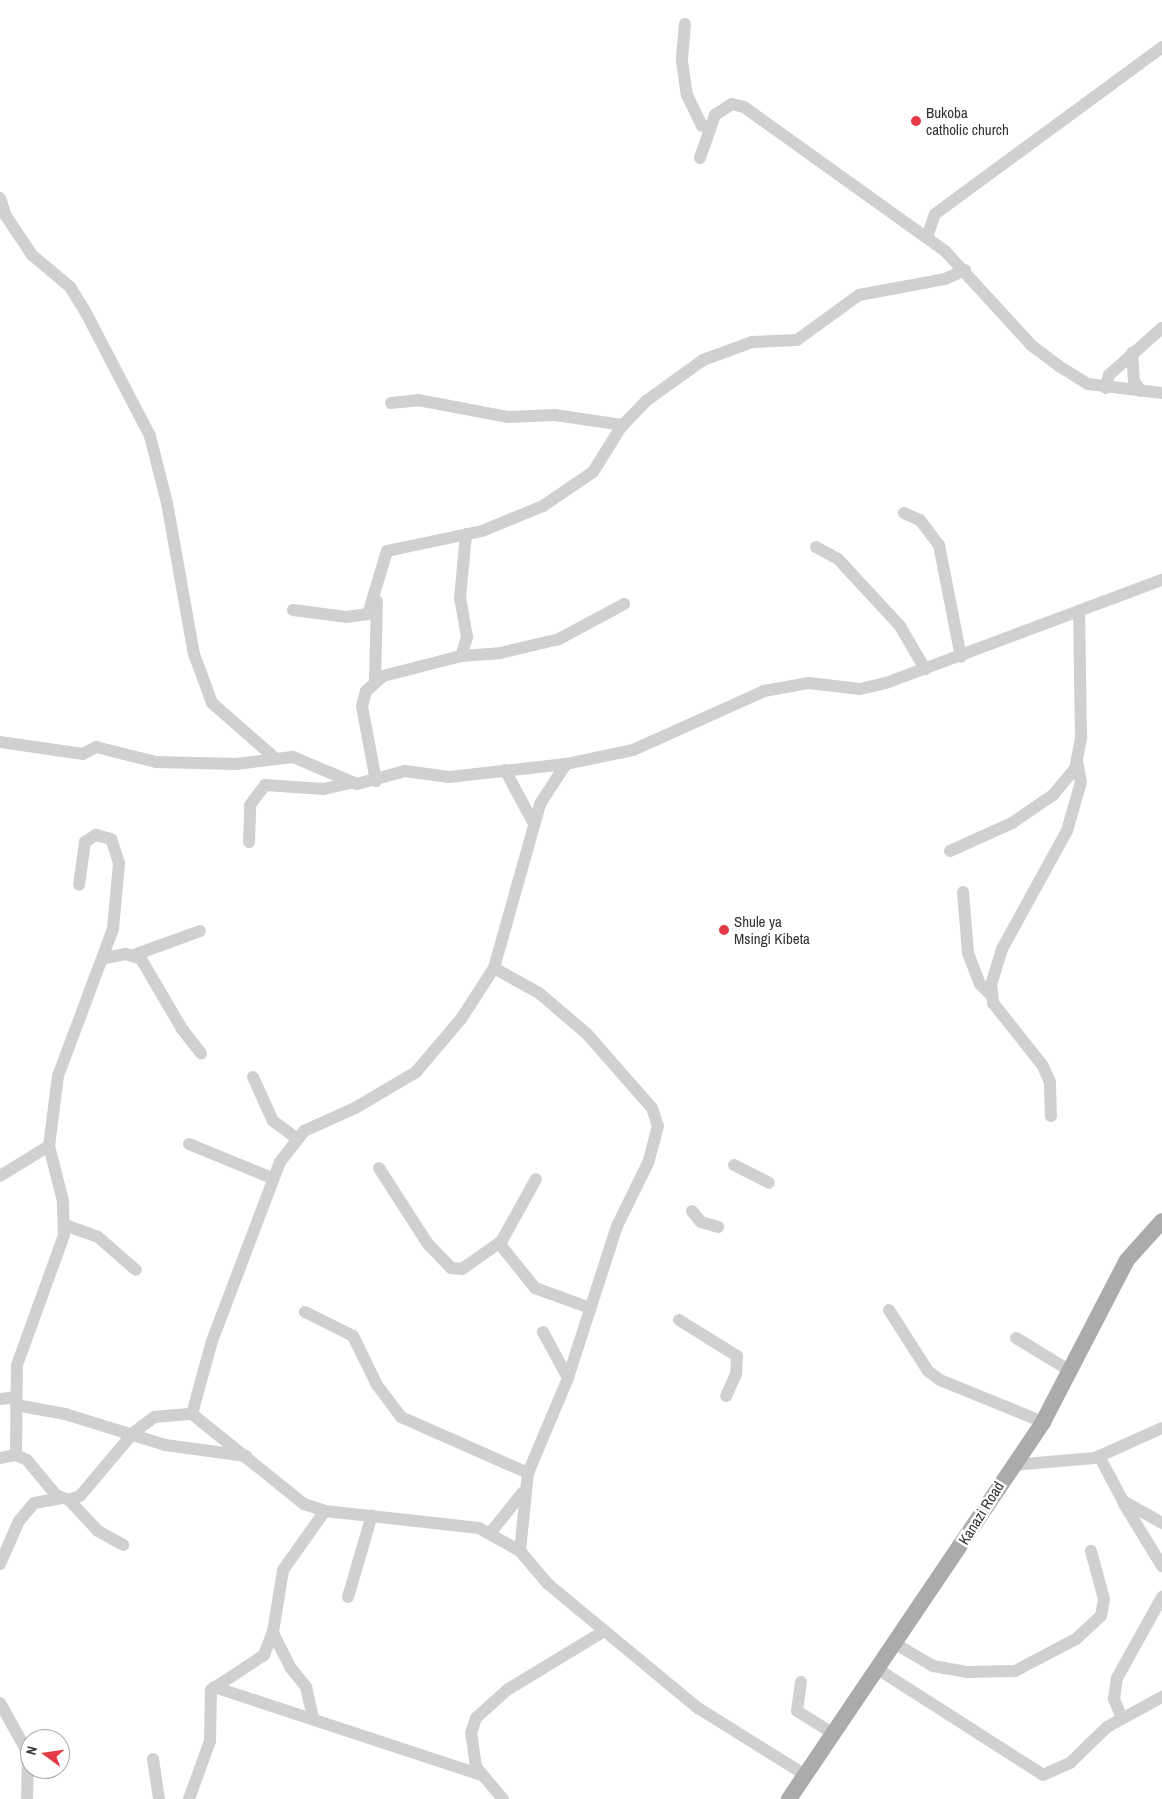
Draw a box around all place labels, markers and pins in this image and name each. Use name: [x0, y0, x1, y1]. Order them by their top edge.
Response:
place label: Bukoba catholic church: [926, 103, 1009, 138]
marker: Bukoba catholic church: [910, 115, 922, 127]
place label: Shule ya Msingi Kibeta: [734, 912, 810, 947]
marker: Shule ya Msingi Kibeta: [718, 924, 730, 936]

